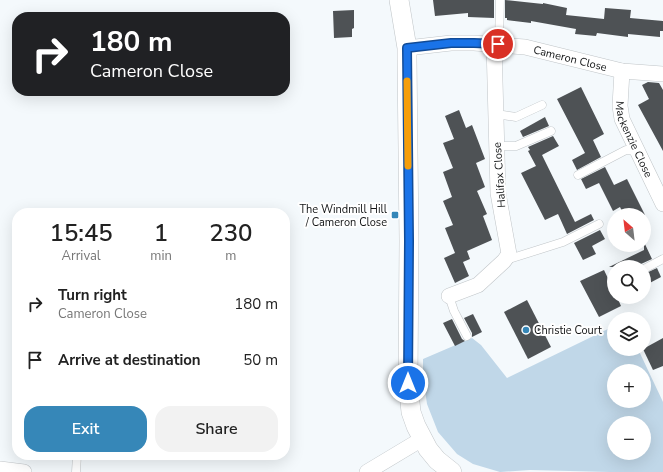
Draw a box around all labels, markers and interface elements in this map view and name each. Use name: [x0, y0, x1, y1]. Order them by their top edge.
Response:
text: 180 m: [90, 23, 173, 61]
pin: [481, 27, 515, 61]
icon: right: [24, 28, 76, 80]
icon: arrive: [487, 33, 509, 55]
street label: Cameron Close: [532, 42, 609, 75]
text: Cameron Close: [90, 59, 213, 83]
street label: Mackenzie Close: [612, 100, 656, 180]
street label: Halifax Close: [490, 141, 509, 208]
place label: The Windmill Hill / Cameron Close: [299, 202, 388, 230]
north arrow: [607, 208, 651, 252]
map controls: [607, 208, 651, 460]
marker: The Windmill Hill / Cameron Close: [390, 210, 400, 220]
text: 15:45: [49, 217, 113, 249]
text: 1: [154, 217, 168, 249]
text: 230: [209, 217, 252, 249]
text: Arrival: [62, 247, 101, 265]
text: min: [150, 247, 172, 265]
text: m: [225, 247, 236, 265]
button: search: [607, 260, 651, 304]
text: Turn right: [58, 285, 127, 305]
icon: right: [24, 293, 46, 315]
text: 180 m: [234, 294, 278, 314]
text: Cameron Close: [58, 305, 147, 323]
button: layers: [607, 312, 651, 356]
place label: Christie Court: [534, 323, 602, 338]
marker: Christie Court: [521, 325, 531, 335]
icon: arrive: [24, 349, 46, 371]
text: Arrive at destination: [58, 350, 201, 370]
text: 50 m: [243, 350, 278, 370]
position arrow: [387, 362, 429, 404]
button: +: [607, 364, 651, 408]
button: Exit: [24, 406, 147, 452]
button: Share: [155, 406, 278, 452]
button: −: [607, 416, 651, 460]

